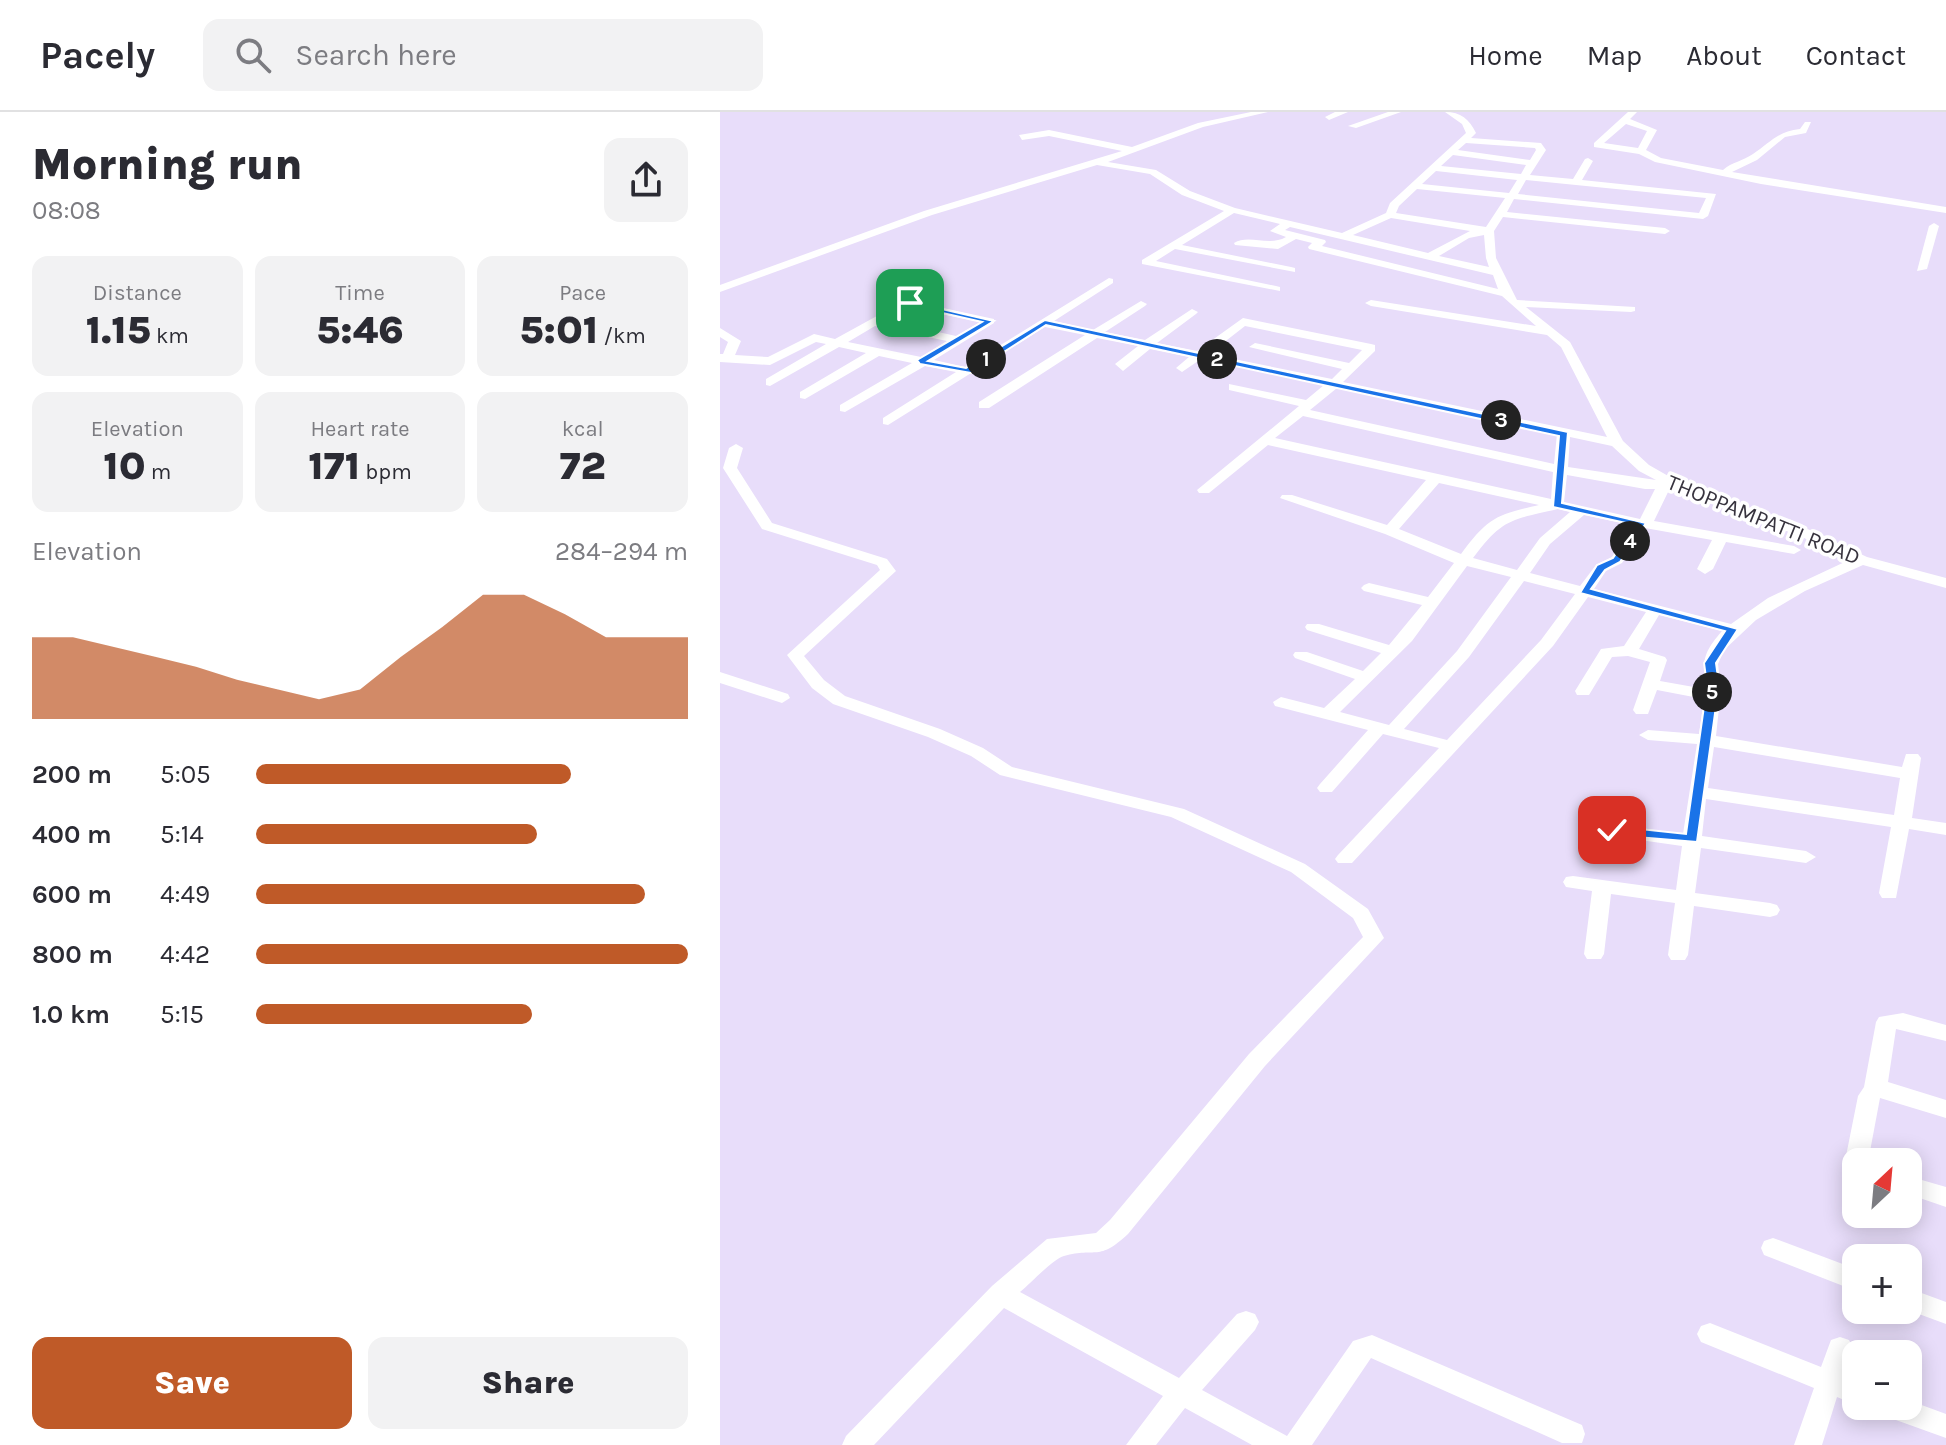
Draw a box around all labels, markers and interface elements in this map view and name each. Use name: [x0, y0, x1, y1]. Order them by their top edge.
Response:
search box: [203, 19, 763, 91]
text: Pacely: [40, 33, 155, 78]
icon: search: [231, 33, 275, 77]
text: Search here: [295, 37, 457, 73]
text: Home: [1468, 39, 1543, 72]
text: Map: [1587, 39, 1642, 72]
text: About: [1686, 39, 1762, 72]
text: Contact: [1806, 39, 1906, 72]
button: share: [604, 138, 688, 222]
text: Morning run: [32, 139, 303, 190]
text: 08:08: [32, 195, 101, 226]
pin: [876, 269, 944, 337]
text: Distance: [93, 280, 182, 306]
text: Time: [335, 280, 385, 306]
text: Pace: [559, 280, 606, 306]
icon: arrive: [888, 281, 932, 325]
text: 1.15: [86, 306, 151, 353]
text: 5:46: [316, 306, 404, 353]
text: 5:01: [519, 306, 598, 353]
text: km: [151, 323, 189, 349]
text: /km: [598, 323, 646, 349]
pin: 1: [966, 339, 1006, 379]
pin: 2: [1197, 339, 1237, 379]
text: 1: [982, 346, 990, 372]
text: 2: [1210, 346, 1224, 372]
pin: 3: [1481, 400, 1521, 440]
text: 3: [1494, 407, 1508, 433]
text: Elevation: [91, 416, 184, 442]
text: Heart rate: [310, 416, 410, 442]
text: kcal: [562, 416, 604, 442]
text: 10: [103, 442, 146, 489]
text: 171: [308, 442, 360, 489]
text: 72: [559, 442, 606, 489]
text: m: [146, 459, 171, 485]
text: bpm: [360, 459, 412, 485]
street label: THOPPAMPATTI ROAD: [1663, 469, 1864, 571]
pin: 4: [1610, 521, 1650, 561]
text: 4: [1623, 528, 1637, 554]
text: Elevation: [32, 536, 142, 567]
text: 284–294 m: [555, 536, 688, 567]
pin: 5: [1692, 672, 1732, 712]
text: 5: [1706, 679, 1718, 705]
text: 200 m: [32, 759, 112, 790]
text: 5:05: [160, 759, 211, 790]
pin: [1578, 796, 1646, 864]
icon: check: [1590, 808, 1634, 852]
text: 400 m: [32, 819, 112, 850]
text: 5:14: [160, 819, 204, 850]
text: 600 m: [32, 879, 112, 910]
text: 4:49: [160, 879, 210, 910]
text: 800 m: [32, 939, 113, 970]
text: 4:42: [160, 939, 210, 970]
text: 1.0 km: [32, 999, 110, 1030]
text: 5:15: [160, 999, 204, 1030]
north arrow: [1842, 1148, 1922, 1228]
map controls: [1842, 1148, 1922, 1420]
button: +: [1842, 1244, 1922, 1324]
button: Save: [32, 1337, 352, 1429]
button: Share: [368, 1337, 688, 1429]
button: −: [1842, 1340, 1922, 1420]

